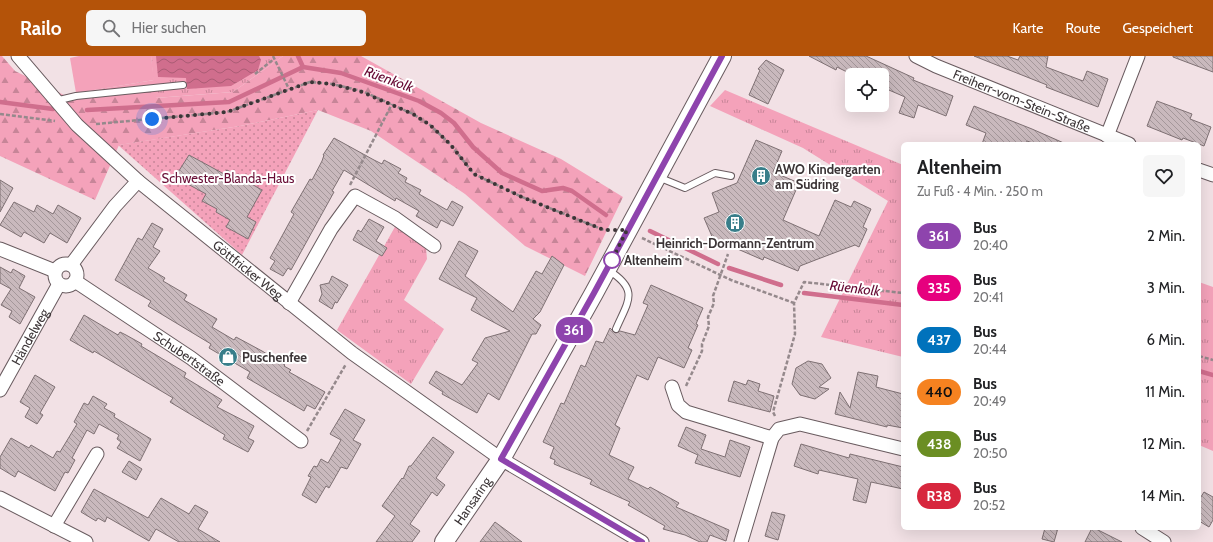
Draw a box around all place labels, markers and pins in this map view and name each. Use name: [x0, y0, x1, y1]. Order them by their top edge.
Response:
place label: AWO Kindergarten am Südring: [775, 161, 881, 192]
building icon: AWO Kindergarten am Südring: [750, 165, 772, 187]
building icon: Heinrich-Dormann-Zentrum: [724, 212, 746, 234]
place label: Heinrich-Dormann-Zentrum: [656, 235, 814, 251]
marker: Altenheim: [603, 251, 621, 269]
place label: Altenheim: [624, 252, 682, 268]
shop icon: Puschenfee: [217, 346, 239, 368]
place label: Puschenfee: [242, 349, 307, 365]

